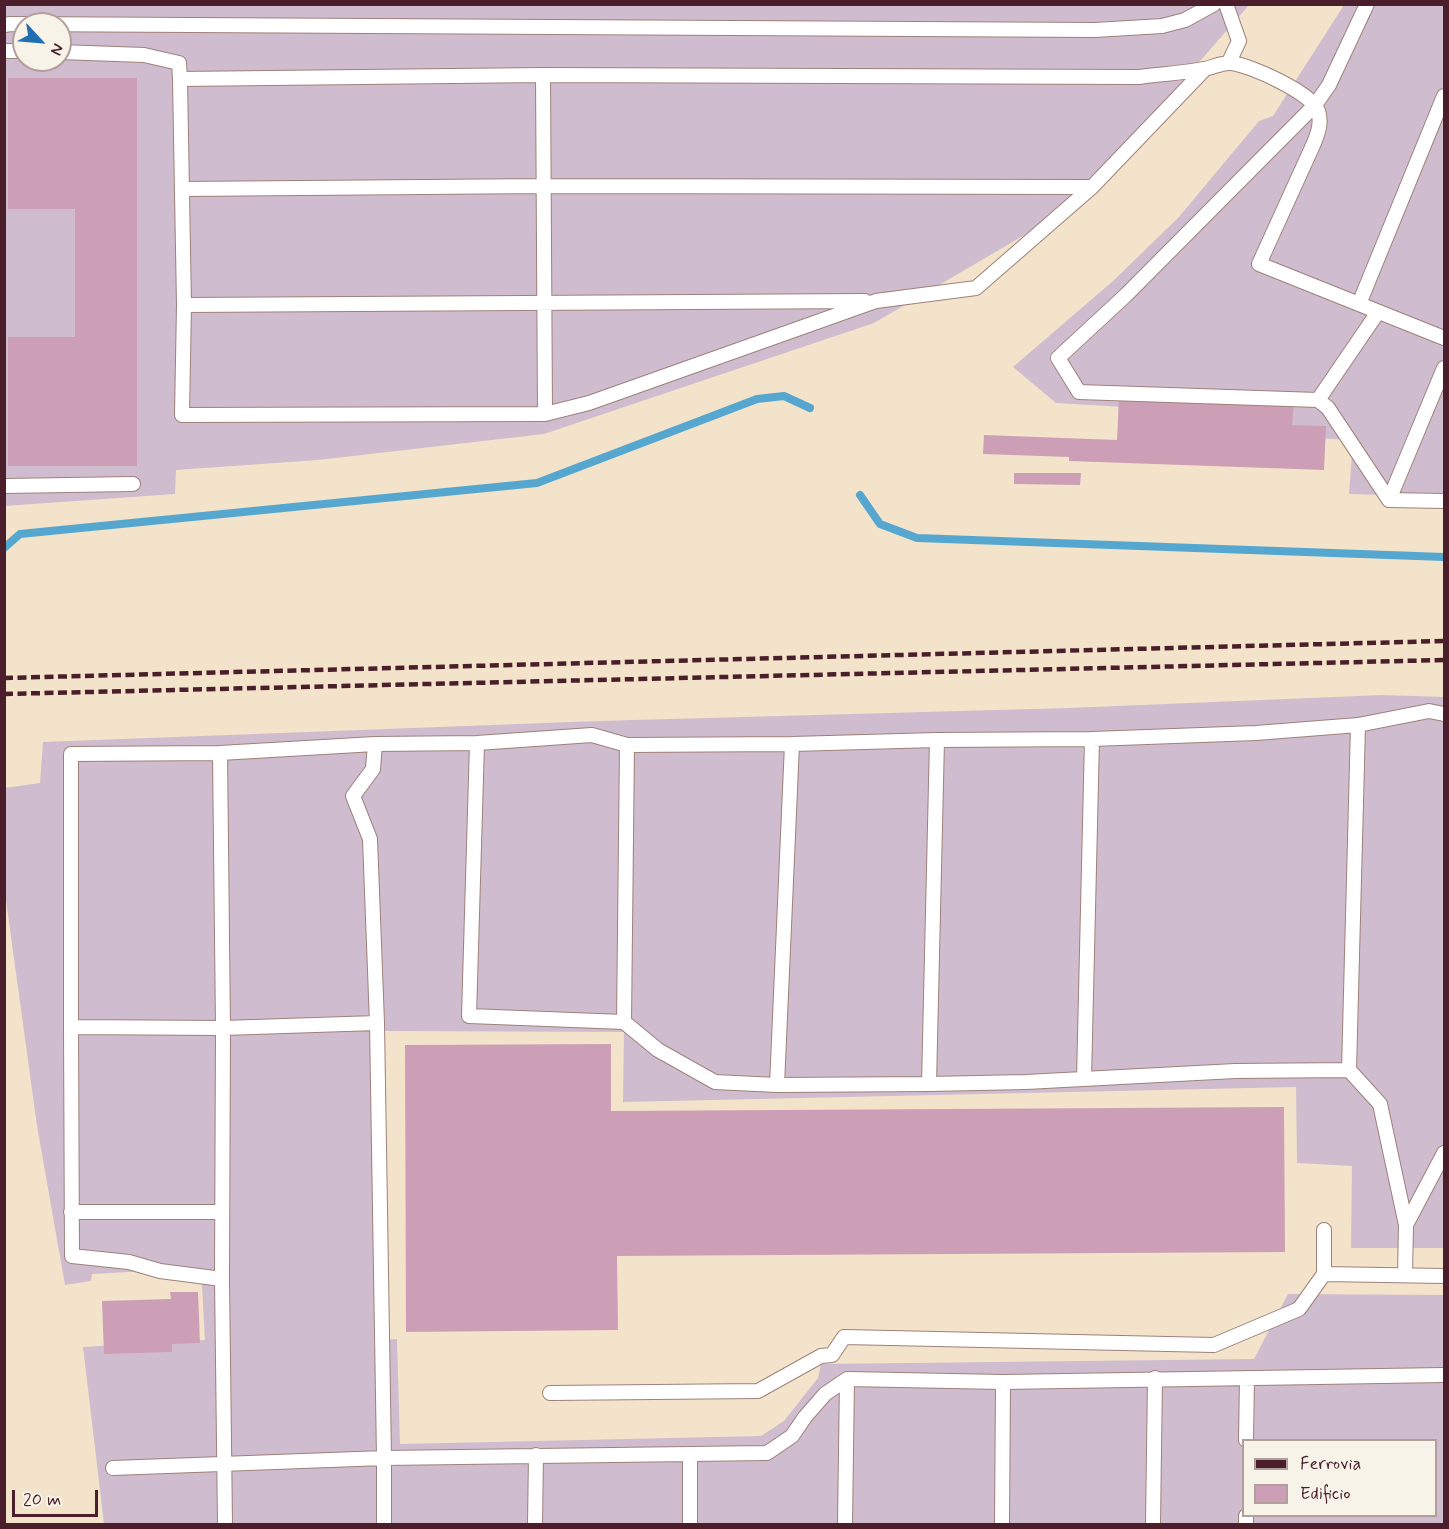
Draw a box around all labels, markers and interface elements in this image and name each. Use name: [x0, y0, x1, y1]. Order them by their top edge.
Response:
north arrow: [12, 12, 72, 72]
text: N: [45, 40, 69, 59]
legend: [1242, 1439, 1437, 1517]
text: Ferrovia: [1300, 1452, 1361, 1476]
scale bar: [15, 1478, 100, 1516]
text: Edificio: [1300, 1482, 1351, 1506]
text: 20 m: [23, 1488, 61, 1512]

